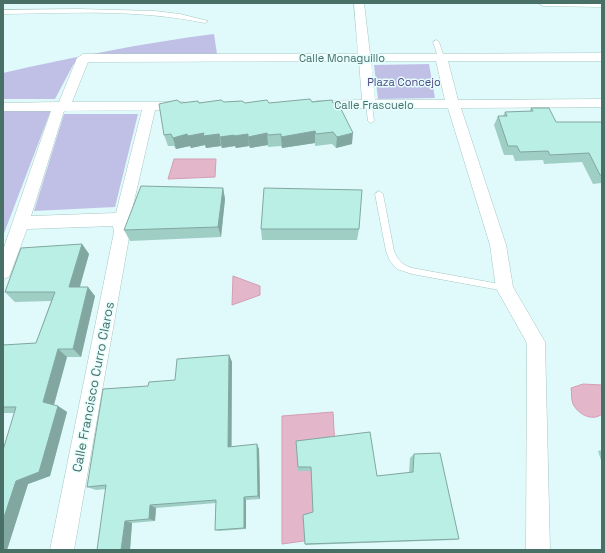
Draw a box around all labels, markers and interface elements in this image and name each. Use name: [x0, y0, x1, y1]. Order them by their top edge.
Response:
street label: Calle Monaguillo: [299, 51, 385, 65]
park label: Plaza Concejo: [367, 75, 441, 89]
street label: Calle Frascuelo: [334, 98, 414, 112]
street label: Calle Francisco Curro Claros: [68, 300, 118, 474]

